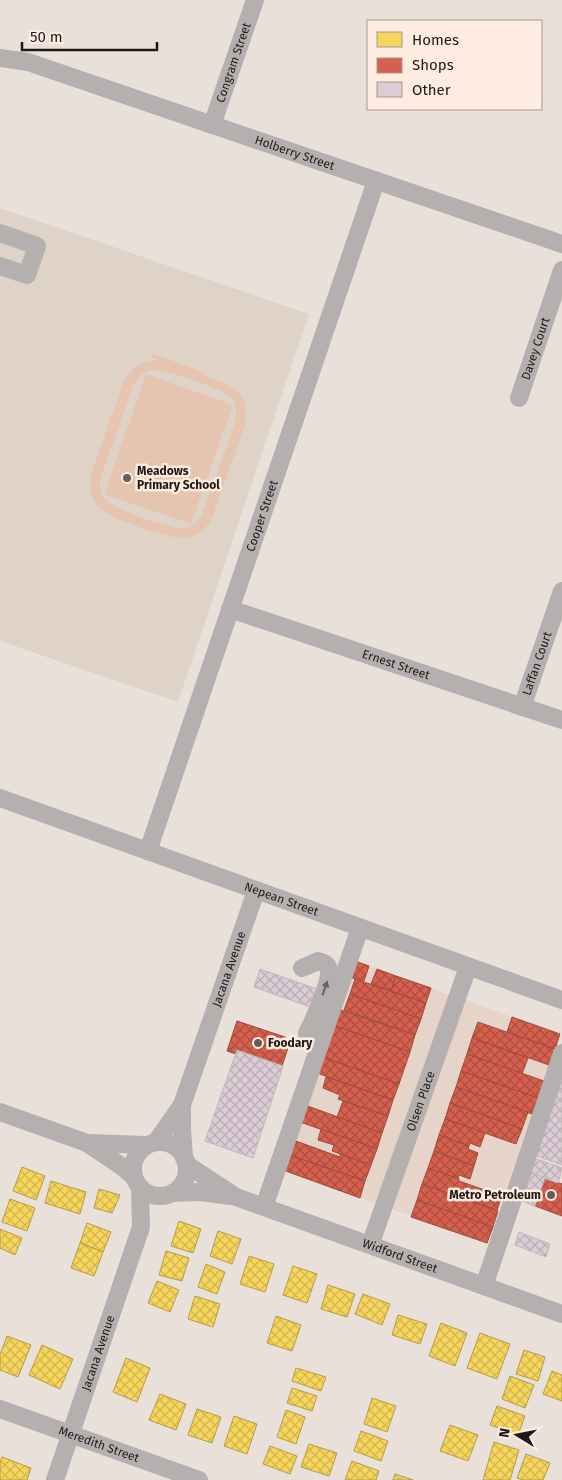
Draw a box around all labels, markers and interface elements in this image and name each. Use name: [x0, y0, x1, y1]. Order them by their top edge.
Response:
scale bar: [22, 20, 158, 52]
street label: Congram Street: [213, 20, 254, 104]
legend: [367, 20, 542, 110]
text: 50 m: [30, 28, 63, 46]
text: Homes: [412, 31, 459, 49]
text: Shops: [412, 56, 454, 74]
text: Other: [412, 81, 451, 99]
street label: Holberry Street: [253, 133, 337, 173]
street label: Davey Court: [519, 315, 553, 382]
place label: Meadows Primary School: [137, 464, 220, 492]
marker: Meadows Primary School: [121, 472, 133, 484]
street label: Cooper Street: [243, 478, 281, 553]
street label: Laffan Court: [520, 629, 555, 697]
street label: Ernest Street: [360, 647, 432, 682]
street label: Nepean Street: [242, 879, 321, 919]
street label: Jacana Avenue: [209, 929, 249, 1009]
one-way arrow: [322, 980, 329, 995]
place label: Foodary: [268, 1036, 313, 1050]
marker: Foodary: [252, 1037, 264, 1049]
street label: Olsen Place: [404, 1069, 438, 1133]
place label: Metro Petroleum: [449, 1188, 541, 1202]
marker: Metro Petroleum: [545, 1189, 557, 1201]
street label: Widford Street: [360, 1236, 440, 1276]
street label: Jacana Avenue: [79, 1313, 117, 1393]
north arrow: [492, 1410, 542, 1460]
street label: Meredith Street: [57, 1423, 142, 1465]
text: N: [496, 1427, 514, 1439]

